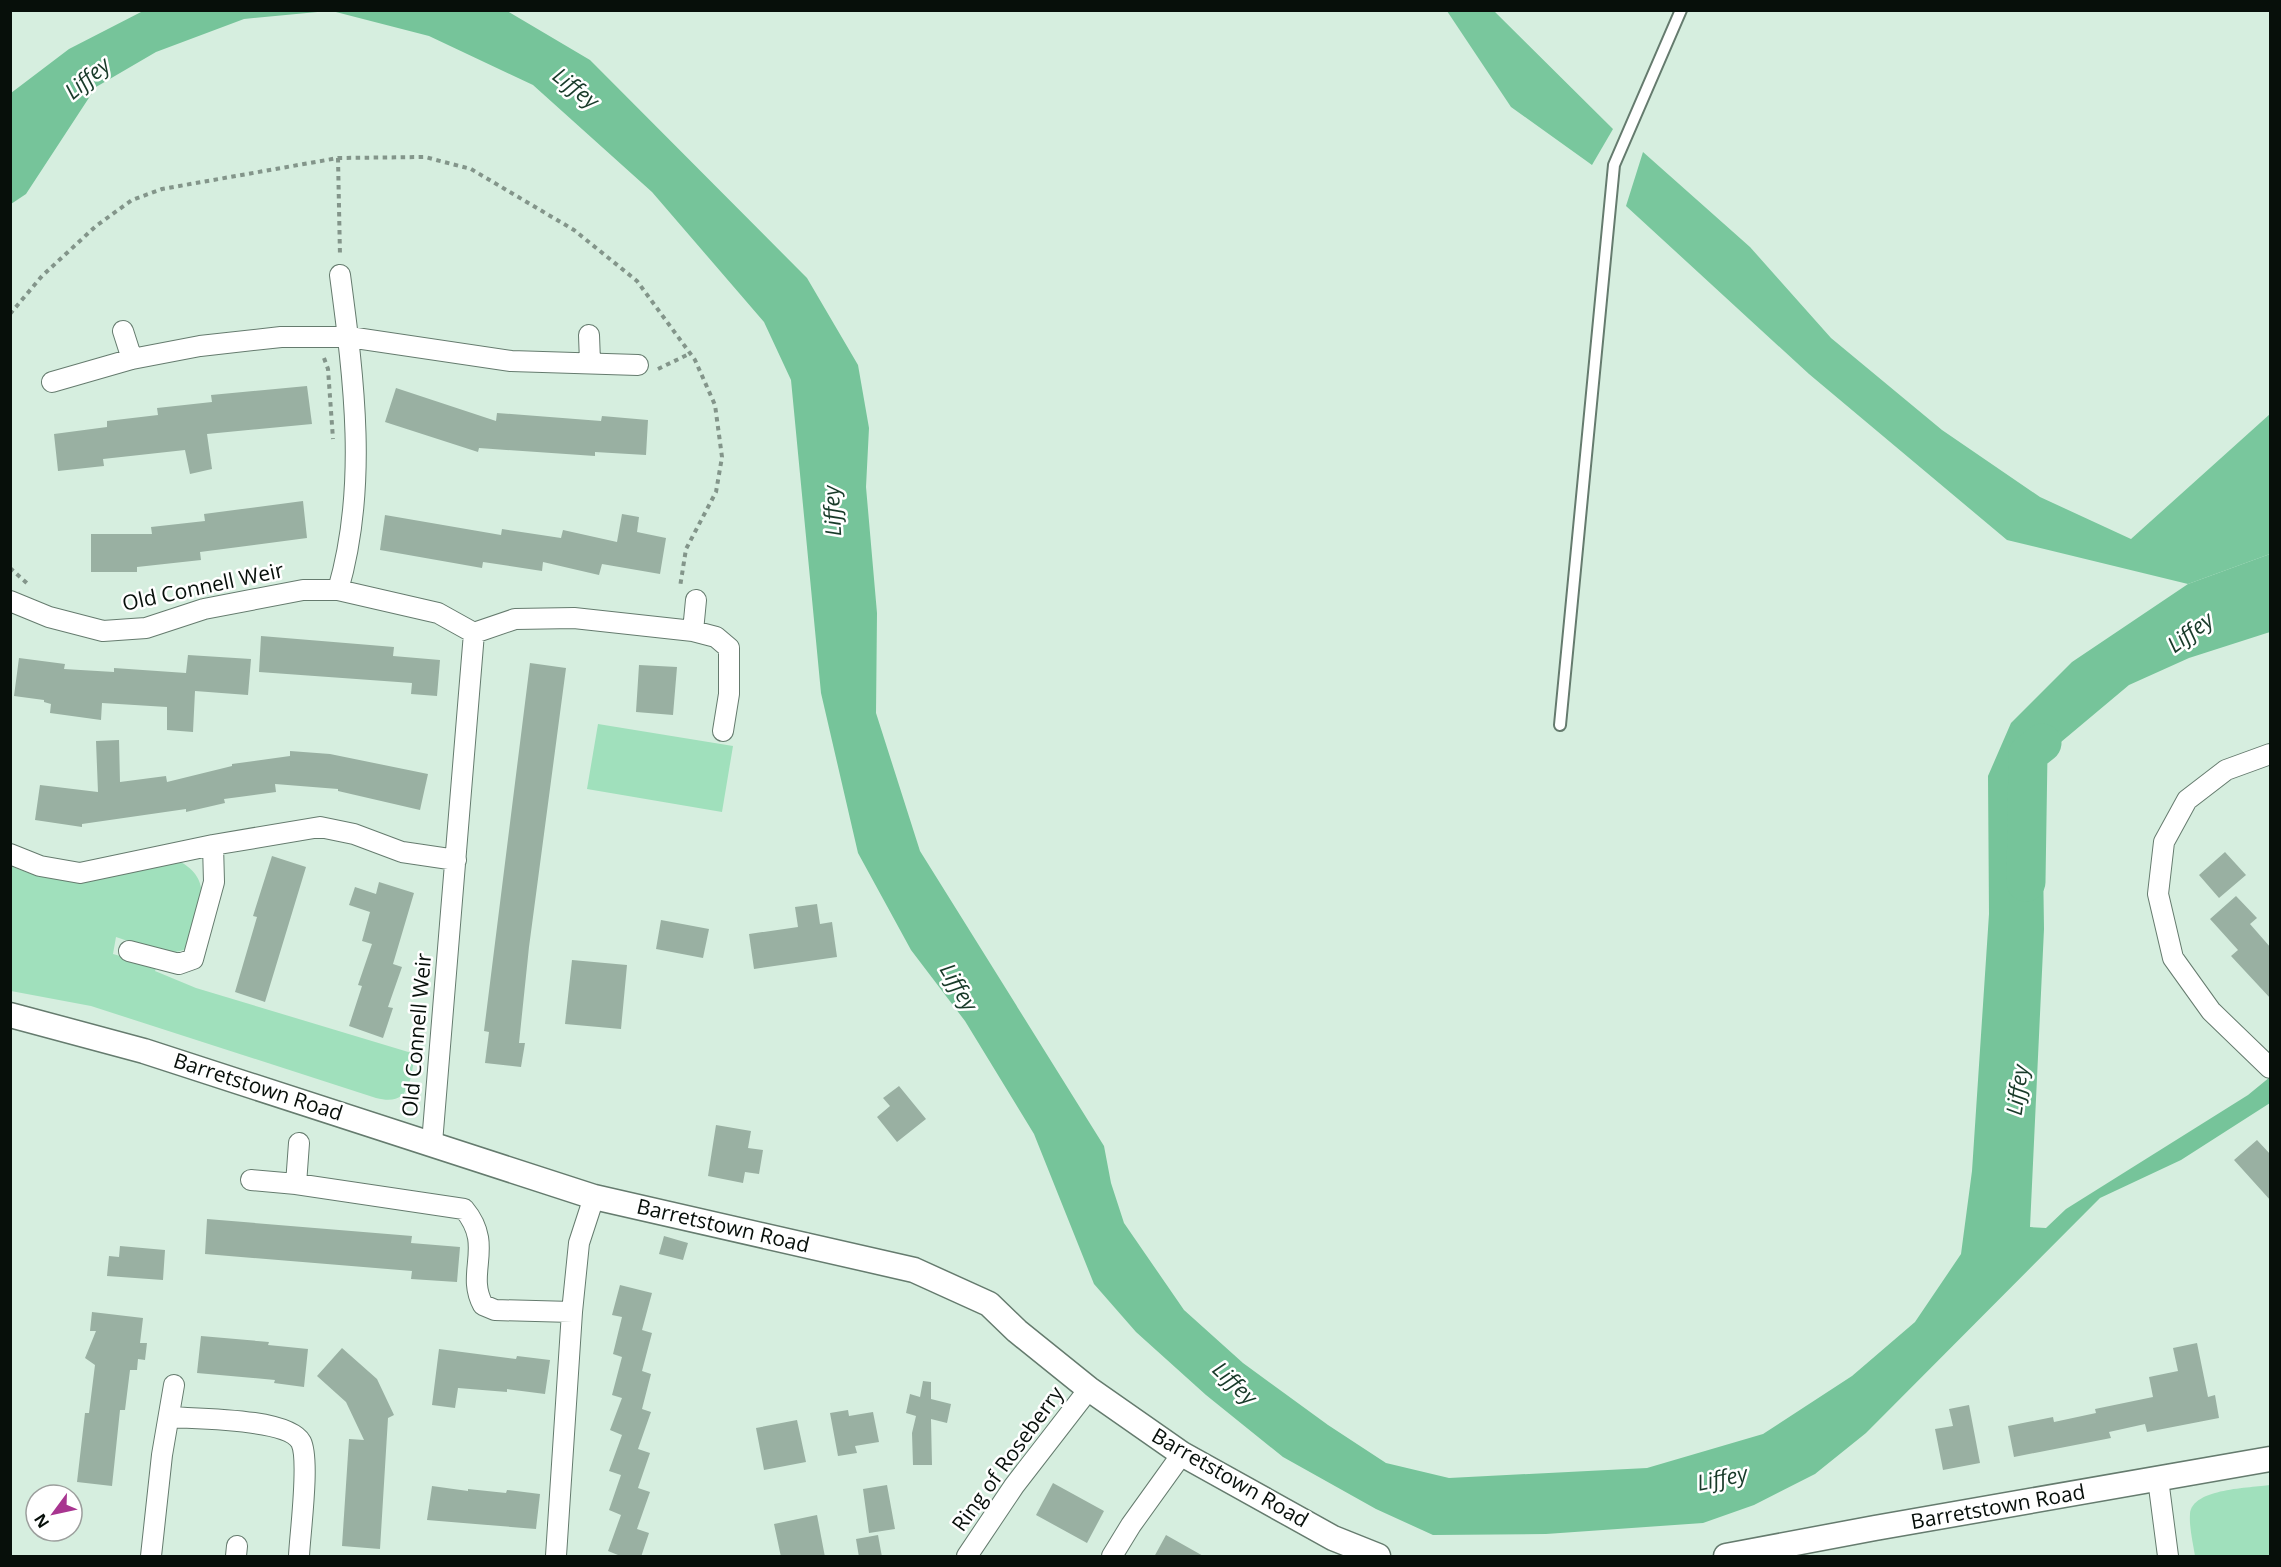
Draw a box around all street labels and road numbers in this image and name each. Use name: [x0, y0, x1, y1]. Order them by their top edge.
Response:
street label: Old Connell Weir: [119, 555, 287, 617]
street label: Old Connell Weir: [395, 951, 437, 1118]
street label: Barretstown Road: [170, 1045, 347, 1127]
street label: Barretstown Road: [634, 1192, 812, 1259]
street label: Ring of Roseberry: [945, 1380, 1070, 1537]
street label: Barretstown Road: [1147, 1421, 1314, 1533]
street label: Barretstown Road: [1908, 1477, 2087, 1535]

